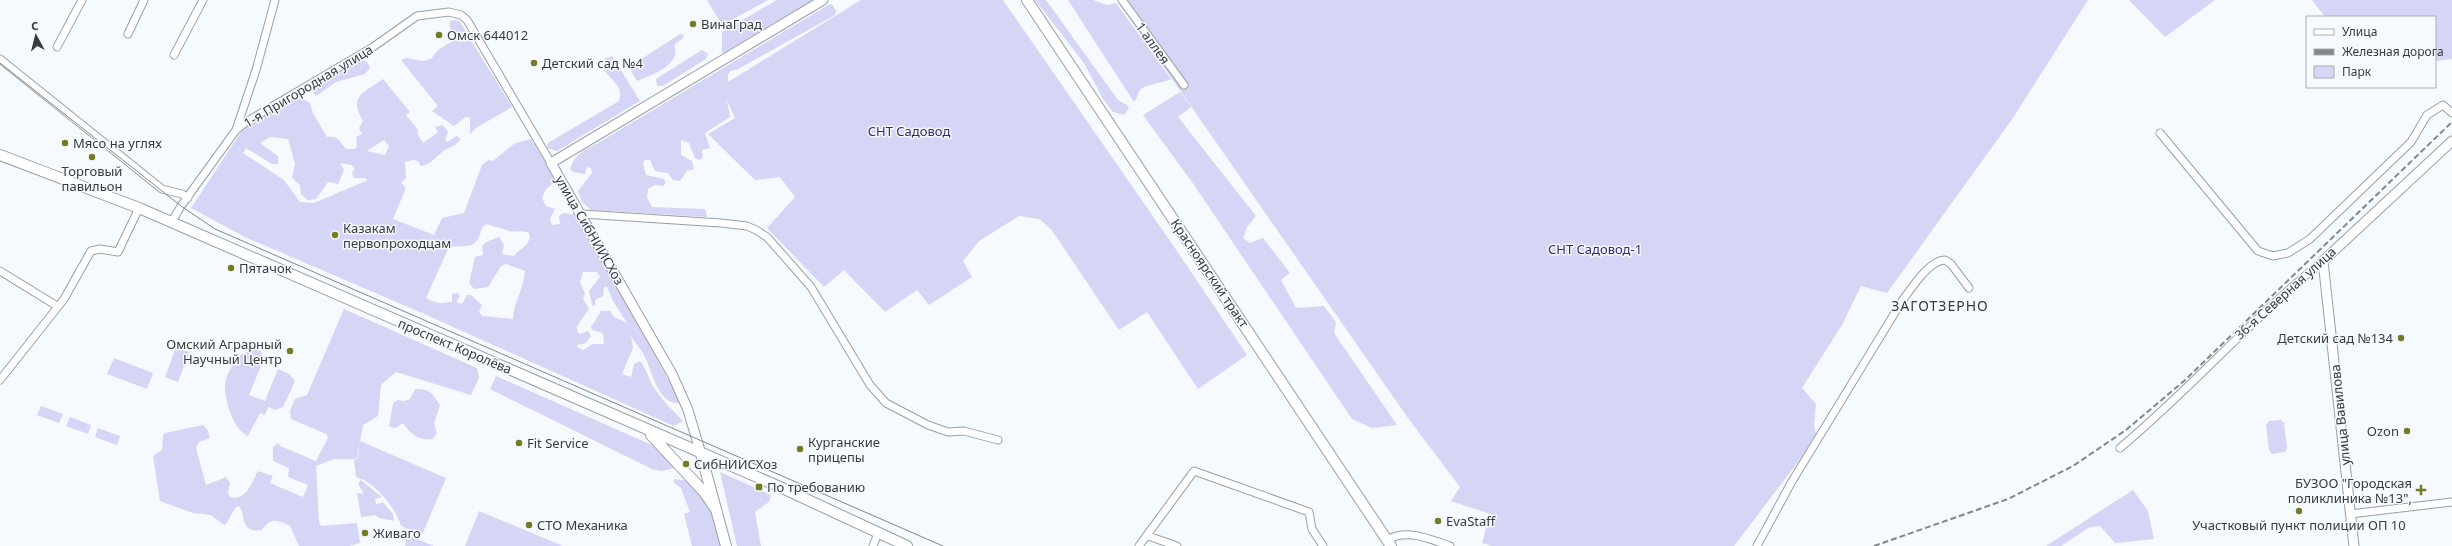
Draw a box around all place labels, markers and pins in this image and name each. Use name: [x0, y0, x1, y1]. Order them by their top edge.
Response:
place label: ВинаГрад: [701, 15, 762, 33]
marker: ВинаГрад: [688, 19, 698, 29]
place label: Омск 644012: [447, 26, 528, 44]
marker: Омск 644012: [434, 30, 444, 40]
place label: Детский сад №4: [542, 54, 643, 72]
marker: Детский сад №4: [529, 58, 539, 68]
place label: Мясо на углях: [73, 134, 162, 152]
marker: Мясо на углях: [60, 138, 70, 148]
marker: Торговый павильон: [87, 152, 97, 162]
place label: Торговый павильон: [62, 162, 122, 195]
place label: Казакам первопроходцам: [343, 219, 451, 252]
marker: Казакам первопроходцам: [330, 230, 340, 240]
place label: Пятачок: [239, 259, 292, 277]
marker: Пятачок: [226, 263, 236, 273]
place label: Детский сад №134: [2277, 329, 2394, 347]
marker: Детский сад №134: [2396, 333, 2406, 343]
place label: Омский Аграрный Научный Центр: [166, 335, 282, 368]
marker: Омский Аграрный Научный Центр: [285, 346, 295, 356]
place label: Ozon: [2367, 422, 2399, 440]
marker: Ozon: [2402, 426, 2412, 436]
place label: Курганские прицепы: [808, 433, 880, 466]
place label: Fit Service: [527, 434, 589, 452]
marker: Fit Service: [514, 438, 524, 448]
marker: Курганские прицепы: [795, 444, 805, 454]
place label: СибНИИСХоз: [694, 455, 777, 473]
marker: СибНИИСХоз: [681, 459, 691, 469]
place label: БУЗОО "Городская поликлиника №13",: [2288, 474, 2412, 507]
place label: По требованию: [767, 478, 865, 496]
marker: По требованию: [754, 482, 764, 492]
marker: БУЗОО "Городская поликлиника №13",: [2415, 484, 2427, 496]
marker: Участковый пункт полиции ОП 10: [2294, 506, 2304, 516]
place label: EvaStaff: [1446, 512, 1496, 530]
place label: СТО Механика: [537, 516, 628, 534]
marker: EvaStaff: [1433, 516, 1443, 526]
place label: Участковый пункт полиции ОП 10: [2192, 516, 2406, 534]
marker: СТО Механика: [524, 520, 534, 530]
place label: Живаго: [373, 524, 421, 542]
marker: Живаго: [360, 528, 370, 538]

